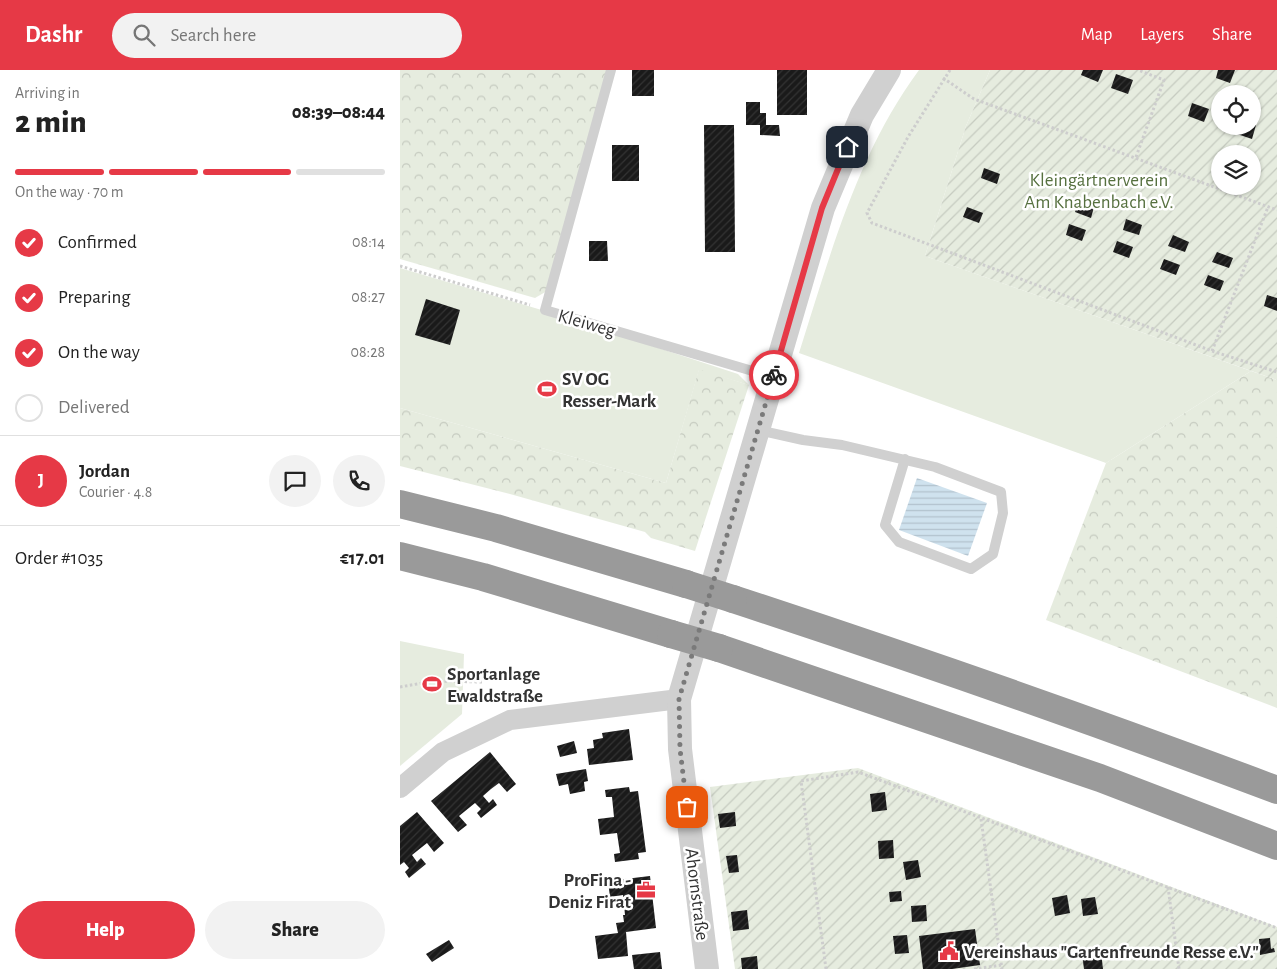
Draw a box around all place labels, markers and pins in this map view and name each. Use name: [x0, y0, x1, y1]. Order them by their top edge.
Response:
pin: [826, 126, 868, 168]
place label: SV OG Resser-Mark: [562, 370, 657, 411]
sports icon: SV OG Resser-Mark: [536, 378, 558, 400]
place label: Sportanlage Ewaldstraße: [447, 665, 543, 706]
sports icon: Sportanlage Ewaldstraße: [421, 673, 443, 695]
pin: [666, 786, 708, 828]
place label: ProFina - Deniz Firat: [548, 871, 632, 912]
office icon: ProFina - Deniz Firat: [635, 879, 657, 901]
public building icon: Vereinshaus "Gartenfreunde Resse e.V.": [938, 940, 960, 962]
place label: Vereinshaus "Gartenfreunde Resse e.V.": [964, 943, 1259, 962]

